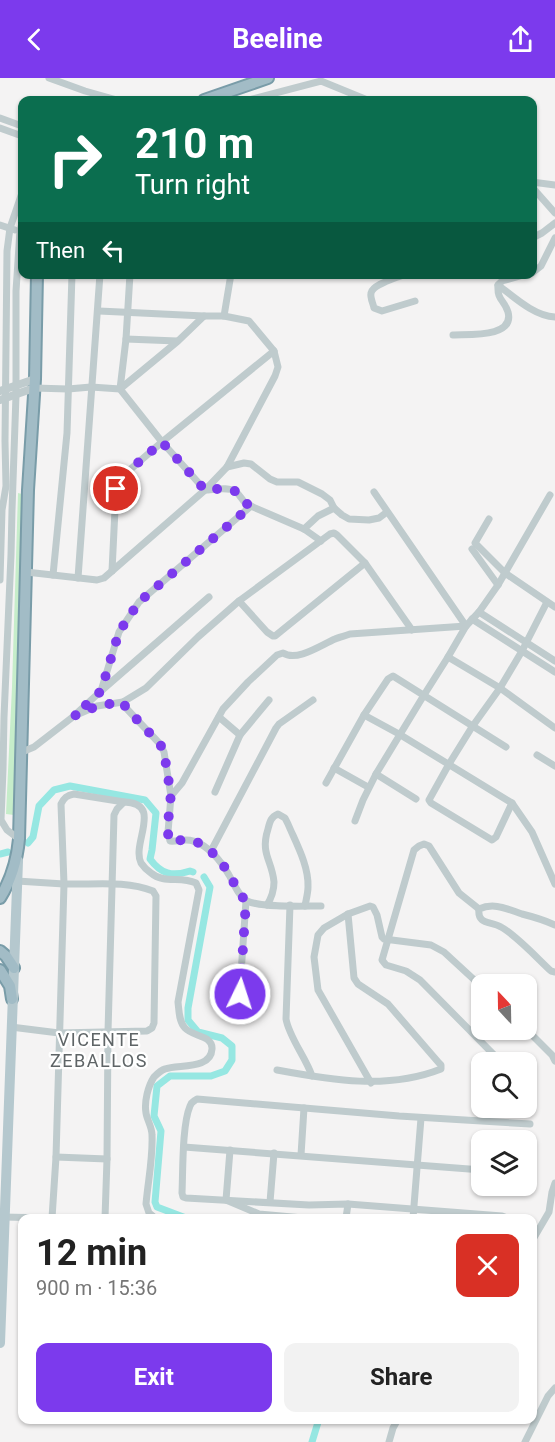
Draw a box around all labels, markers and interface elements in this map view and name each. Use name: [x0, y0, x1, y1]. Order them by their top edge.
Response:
icon: back: [18, 23, 51, 56]
text: Beeline: [232, 23, 323, 55]
icon: share: [504, 23, 537, 56]
text: 210 m: [135, 119, 254, 168]
icon: right: [36, 120, 114, 198]
text: Turn right: [135, 169, 250, 201]
icon: left: [97, 234, 130, 267]
text: Then: [36, 238, 85, 263]
pin: [90, 463, 141, 514]
icon: arrive: [99, 472, 132, 505]
position arrow: [208, 962, 272, 1026]
north arrow: [471, 974, 537, 1040]
map controls: [471, 974, 537, 1196]
district label: VICENTE ZEBALLOS: [50, 1029, 148, 1071]
button: search: [471, 1052, 537, 1118]
button: layers: [471, 1130, 537, 1196]
text: 12 min: [36, 1232, 147, 1274]
button: close: [456, 1234, 519, 1297]
text: 900 m · 15:36: [36, 1276, 157, 1300]
button: Exit: [36, 1343, 272, 1412]
button: Share: [284, 1343, 519, 1412]

